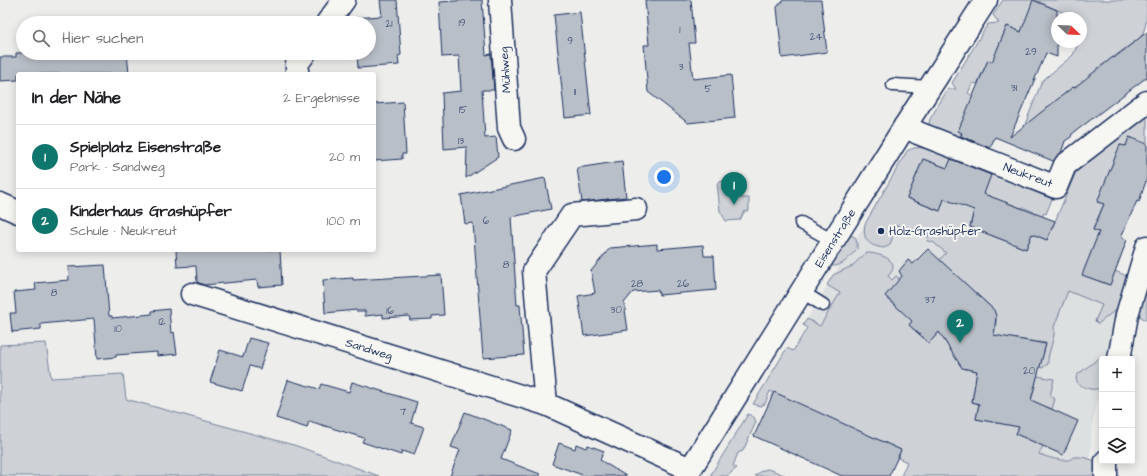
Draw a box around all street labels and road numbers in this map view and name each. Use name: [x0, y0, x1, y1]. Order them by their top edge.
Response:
street label: Mühlweg: [495, 46, 517, 94]
street label: Neukreut: [1001, 159, 1055, 192]
street label: Eisenstraße: [811, 205, 860, 271]
street label: Sandweg: [343, 334, 394, 366]

